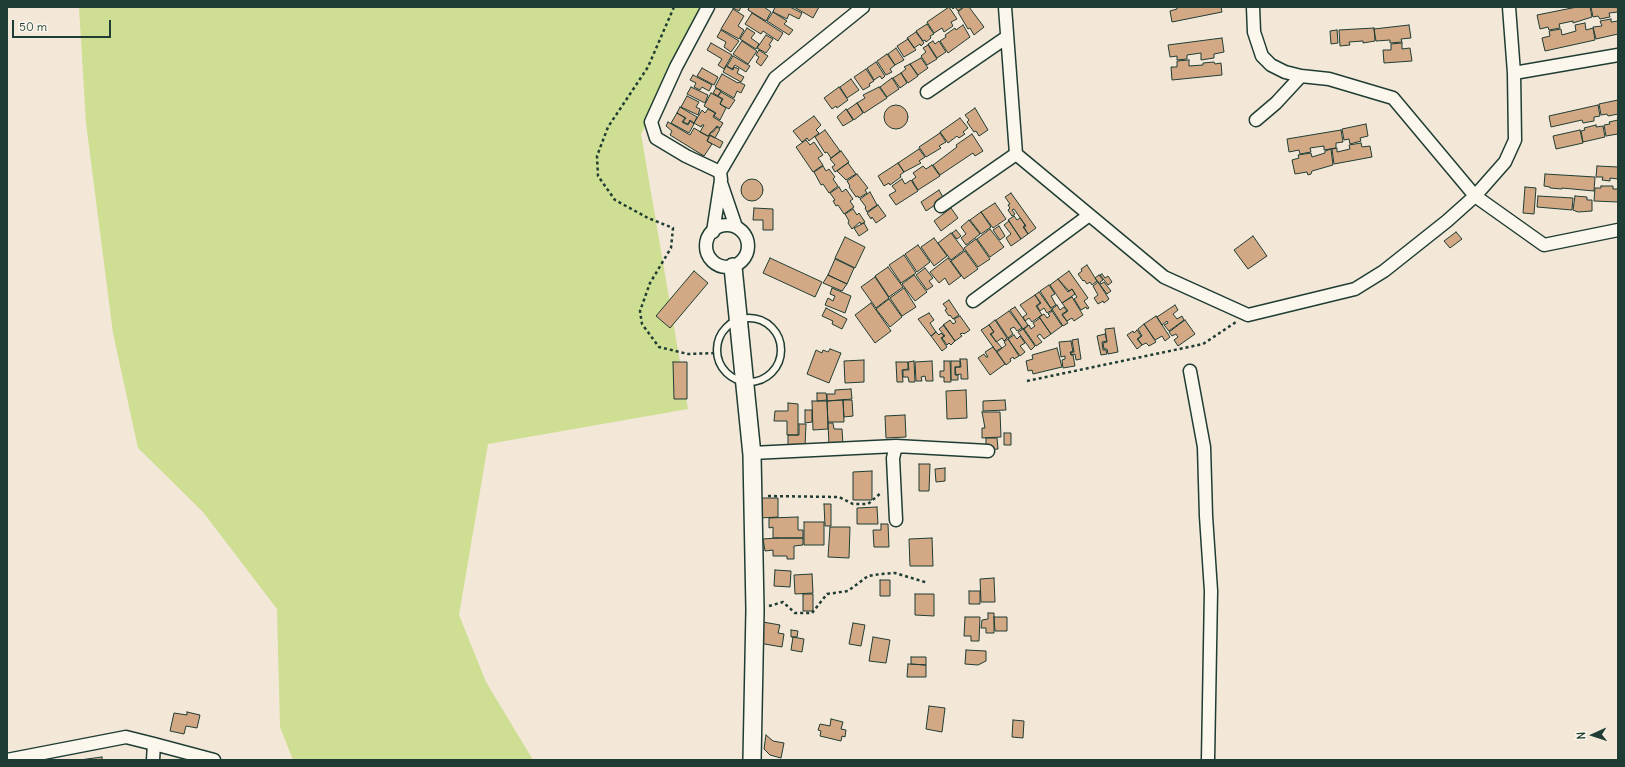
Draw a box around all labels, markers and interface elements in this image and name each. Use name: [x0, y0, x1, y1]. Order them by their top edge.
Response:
scale bar: [14, 12, 113, 38]
text: 50 m: [19, 19, 47, 34]
north arrow: [1573, 715, 1613, 755]
text: N: [1574, 731, 1588, 740]

